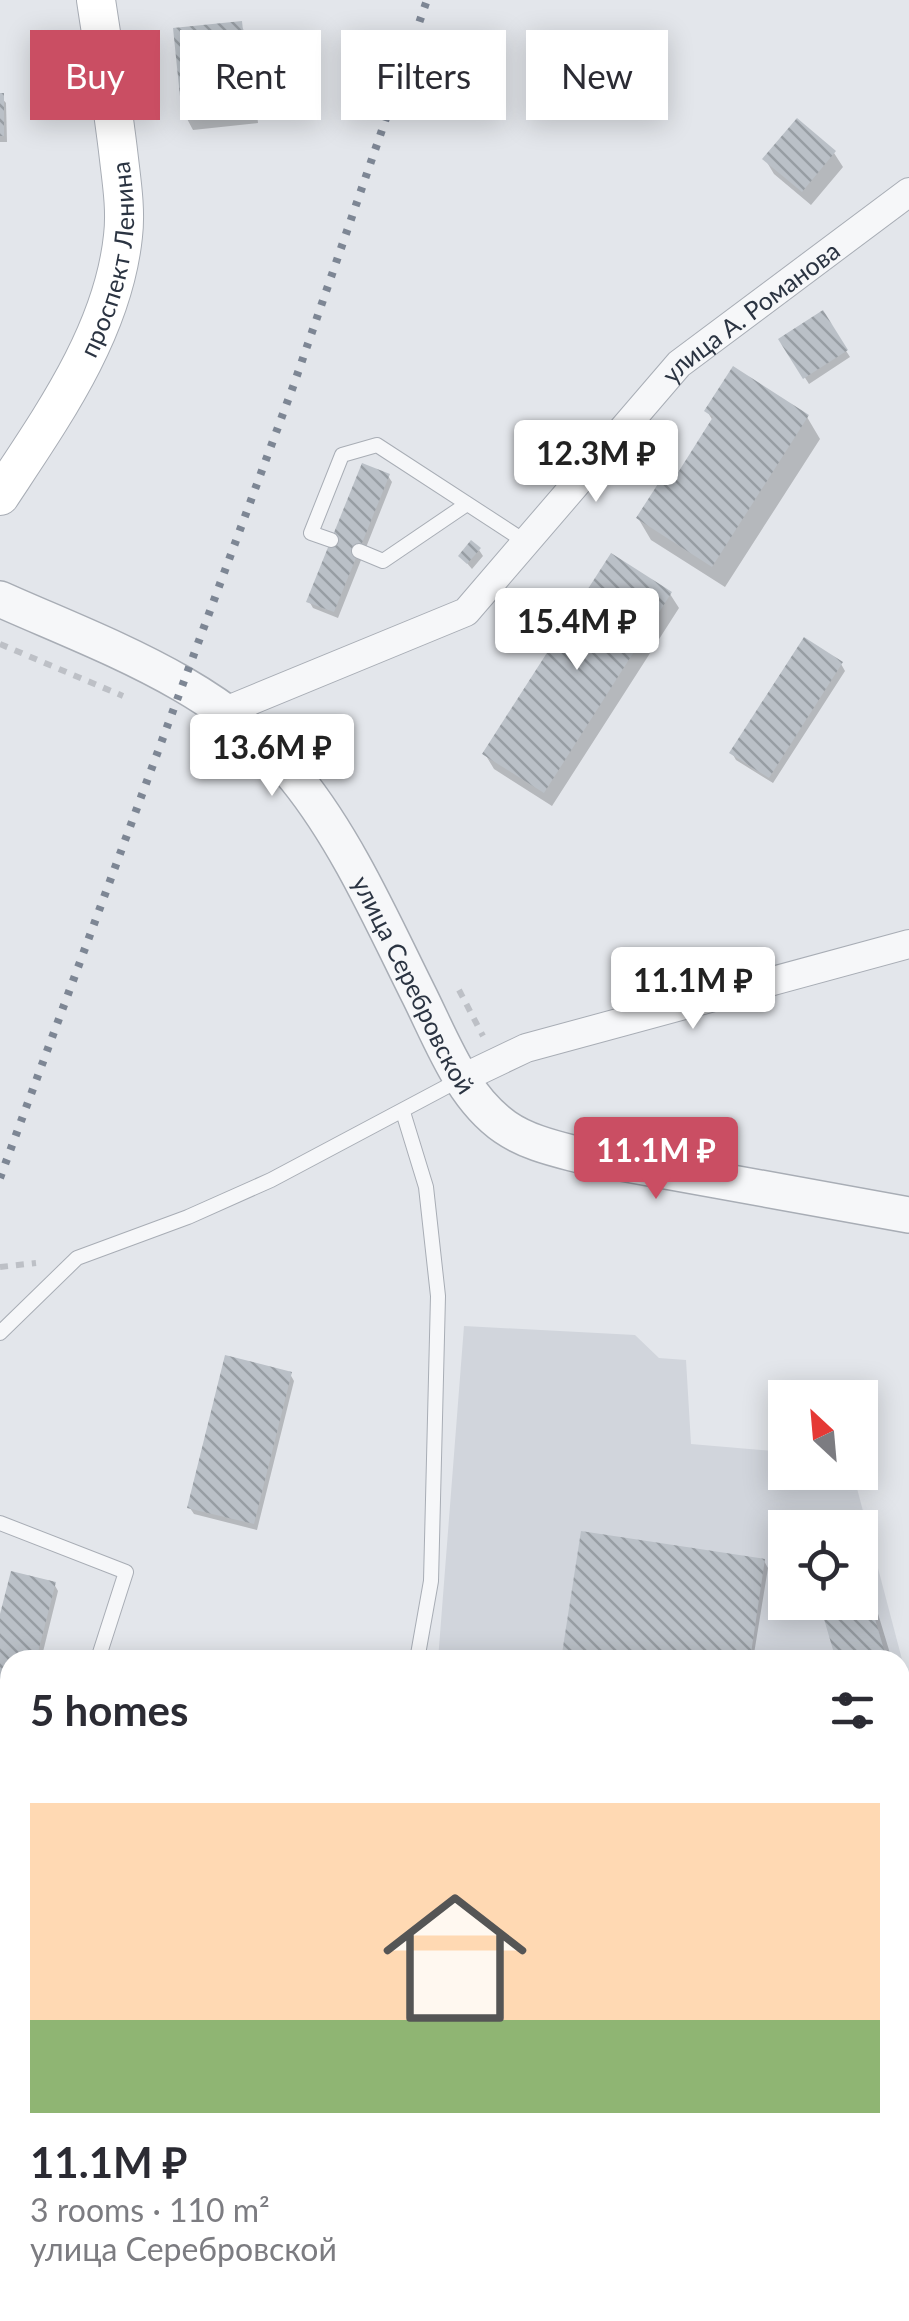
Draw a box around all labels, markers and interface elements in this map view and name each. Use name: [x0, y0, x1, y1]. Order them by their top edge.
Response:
chip: Buy: [30, 30, 160, 120]
chip: Rent: [180, 30, 321, 120]
chip: Filters: [341, 30, 506, 120]
chip: New: [526, 30, 668, 120]
street label: проспект Ленина: [73, 160, 139, 362]
street label: улица А. Романова: [655, 235, 845, 389]
pin: 12.3M ₽: [504, 420, 688, 505]
text: 12.3M ₽: [536, 433, 656, 472]
pin: 15.4M ₽: [485, 588, 669, 673]
text: 15.4M ₽: [517, 601, 637, 640]
pin: 13.6M ₽: [180, 714, 364, 799]
text: 13.6M ₽: [212, 727, 332, 766]
street label: улица Серебровской: [347, 870, 482, 1099]
pin: 11.1M ₽: [601, 947, 785, 1032]
text: 11.1M ₽: [633, 960, 753, 999]
pin: 11.1M ₽: [564, 1117, 748, 1202]
text: 11.1M ₽: [596, 1130, 716, 1169]
north arrow: [768, 1380, 878, 1490]
map controls: [768, 1380, 878, 1620]
button: locate: [768, 1510, 878, 1620]
icon: filters: [825, 1683, 880, 1738]
text: 5 homes: [30, 1685, 188, 1735]
icon: home: [365, 1868, 545, 2048]
text: 11.1M ₽: [30, 2137, 187, 2187]
text: 3 rooms · 110 m²: [30, 2190, 270, 2229]
text: улица Серебровской: [30, 2229, 337, 2268]

